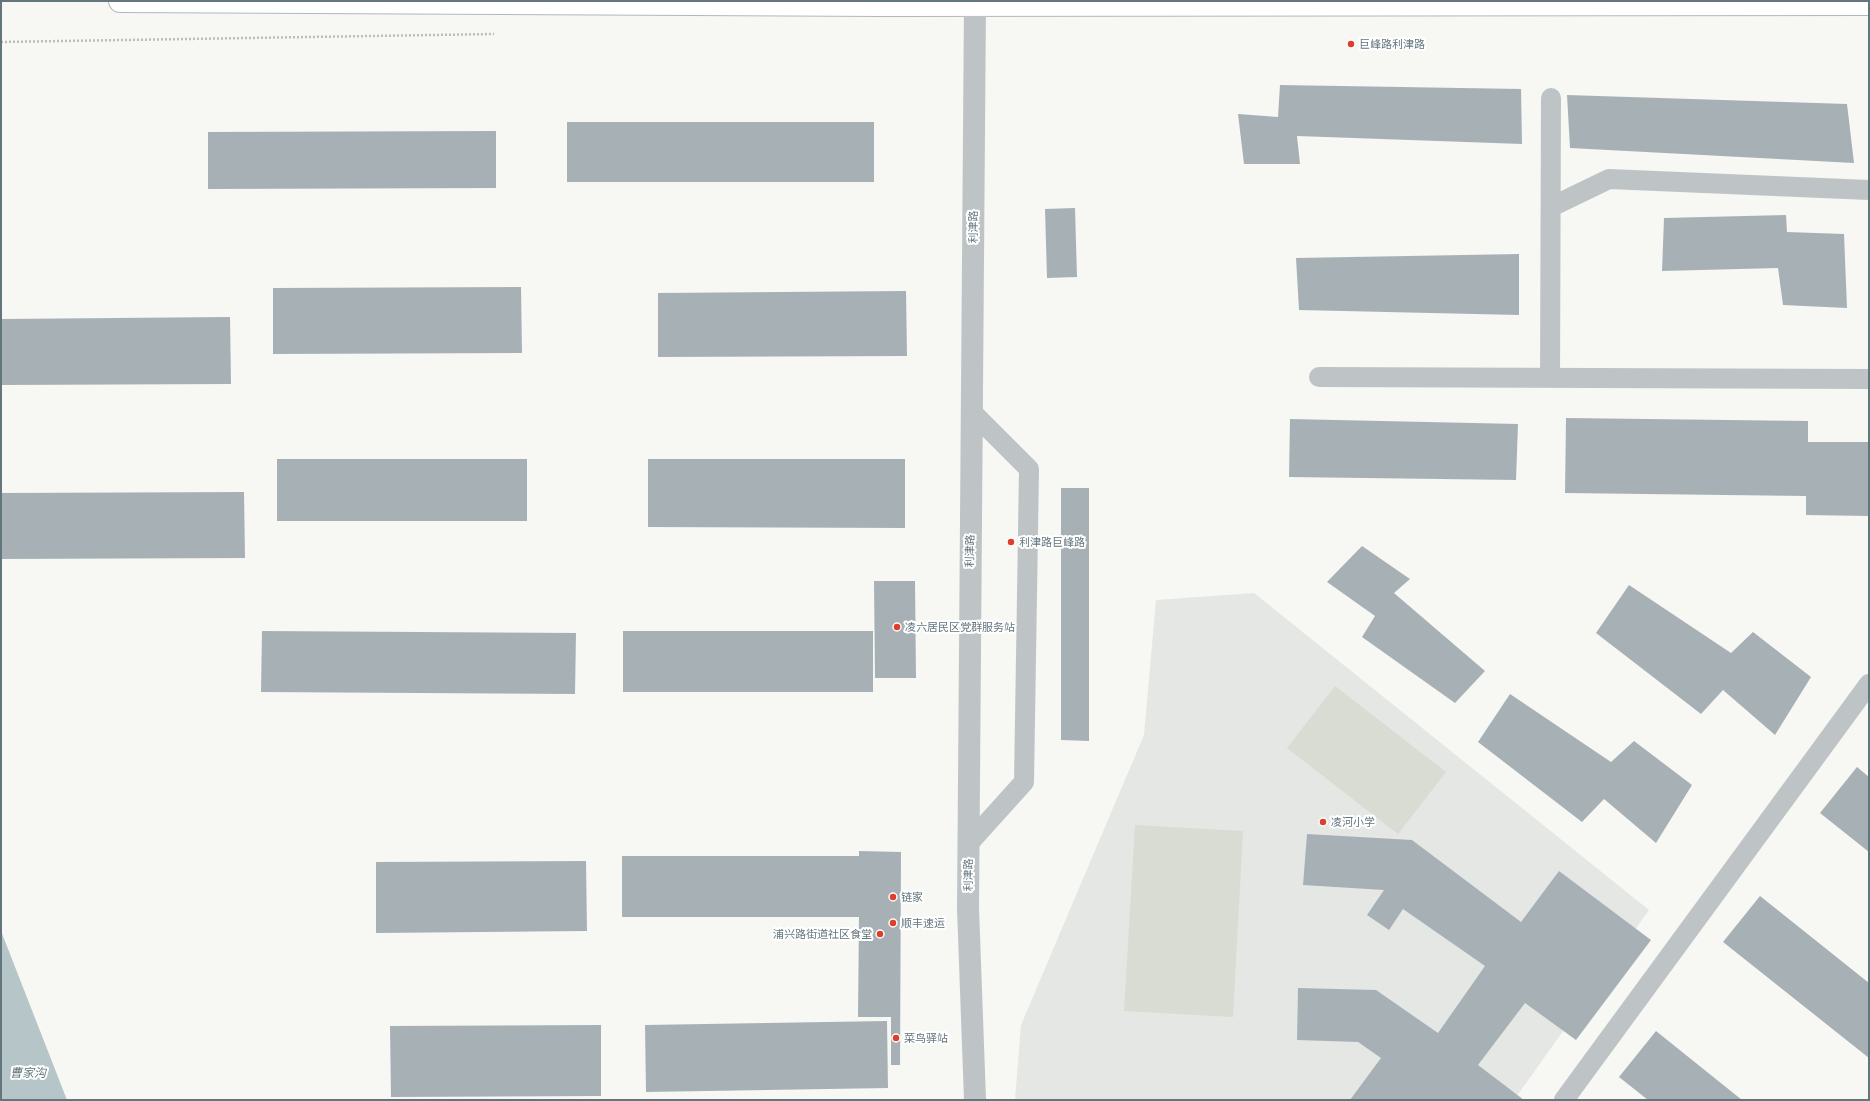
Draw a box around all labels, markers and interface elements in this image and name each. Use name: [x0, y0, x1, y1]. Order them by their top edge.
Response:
place label: 巨峰路利津路: [1359, 37, 1425, 51]
marker: 巨峰路利津路: [1346, 39, 1356, 49]
street label: 利津路: [966, 211, 980, 243]
street label: 利津路: [963, 534, 977, 568]
place label: 利津路巨峰路: [1019, 535, 1085, 549]
marker: 利津路巨峰路: [1006, 537, 1016, 547]
place label: 凌六居民区党群服务站: [905, 620, 1015, 634]
marker: 凌六居民区党群服务站: [892, 622, 902, 632]
place label: 凌河小学: [1331, 815, 1375, 829]
marker: 凌河小学: [1318, 817, 1328, 827]
street label: 利津路: [961, 859, 975, 891]
place label: 链家: [901, 890, 923, 904]
marker: 链家: [888, 892, 898, 902]
place label: 顺丰速运: [901, 916, 945, 930]
marker: 顺丰速运: [888, 918, 898, 928]
place label: 浦兴路街道社区食堂: [773, 927, 872, 941]
marker: 浦兴路街道社区食堂: [875, 929, 885, 939]
place label: 菜鸟驿站: [904, 1031, 948, 1045]
marker: 菜鸟驿站: [891, 1033, 901, 1043]
water label: 曹家沟: [10, 1066, 46, 1080]

